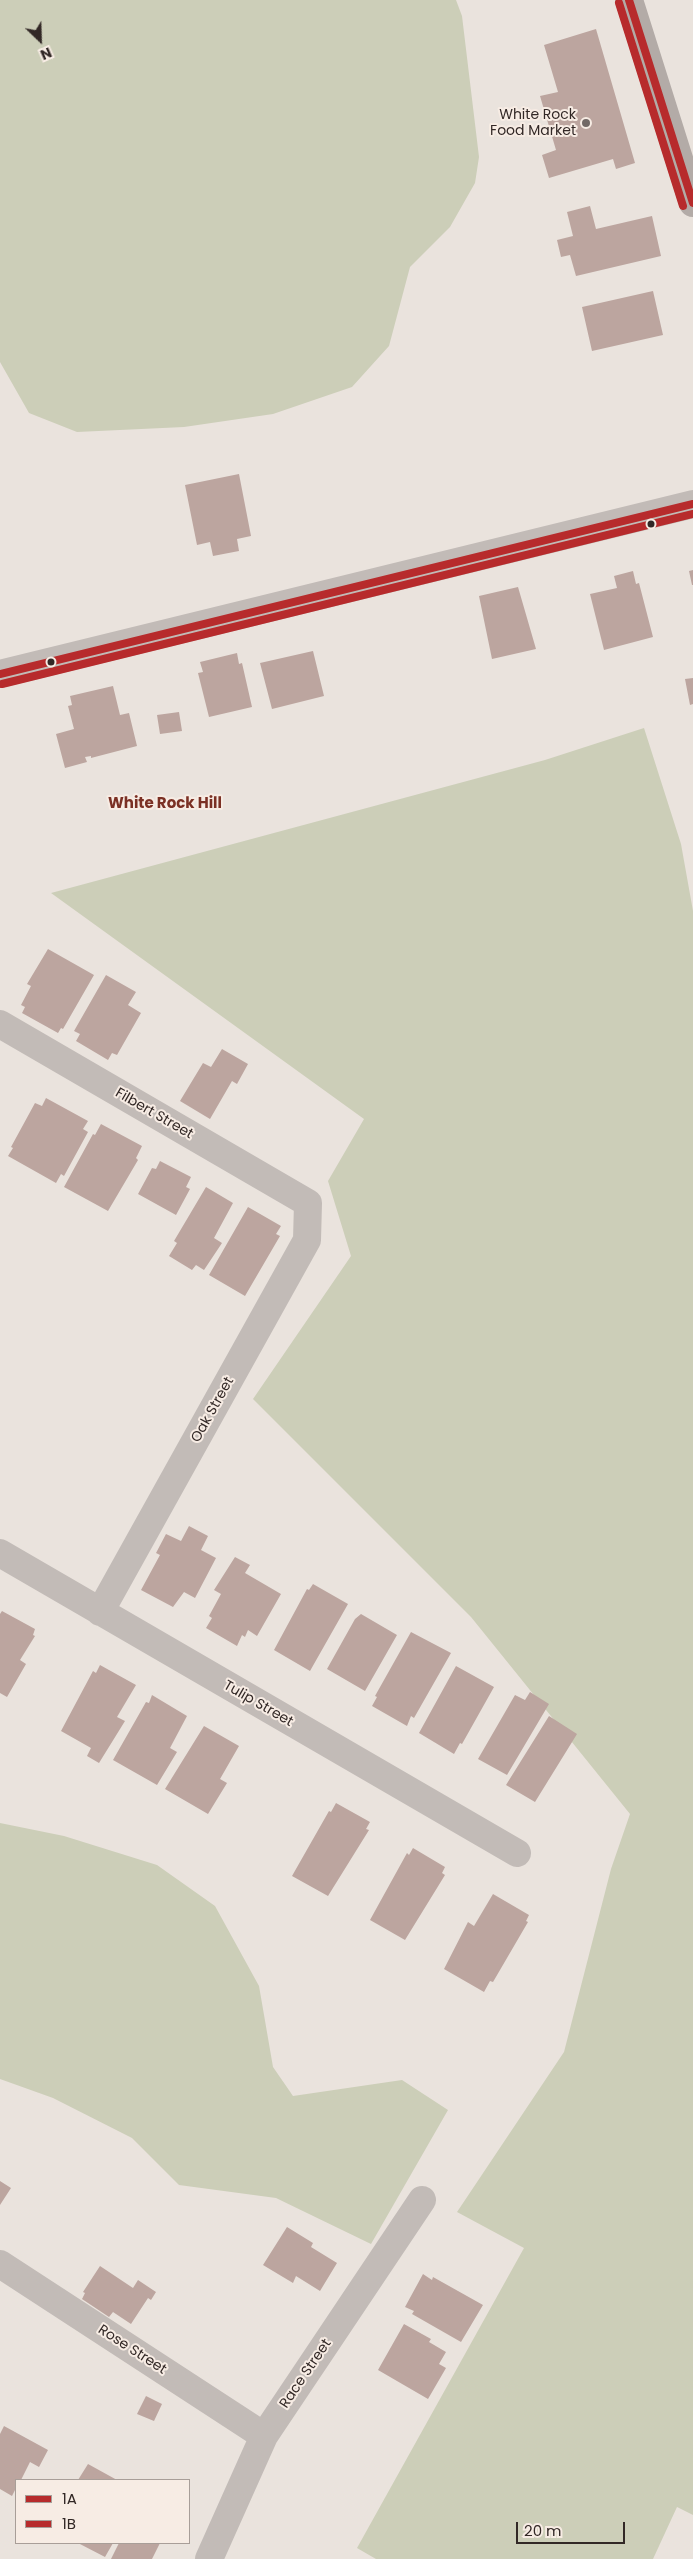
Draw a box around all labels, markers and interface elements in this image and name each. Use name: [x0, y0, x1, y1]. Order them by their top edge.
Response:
north arrow: [15, 15, 65, 65]
text: N: [37, 42, 55, 65]
place label: White Rock Food Market: [490, 107, 576, 140]
marker: White Rock Food Market: [580, 117, 592, 129]
unlabelled marker: [646, 519, 656, 529]
unlabelled marker: [46, 657, 56, 667]
district label: White Rock Hill: [108, 795, 222, 813]
street label: Filbert Street: [112, 1085, 196, 1143]
street label: Oak Street: [188, 1374, 238, 1446]
street label: Tulip Street: [220, 1677, 296, 1731]
street label: Rose Street: [95, 2322, 169, 2378]
street label: Race Street: [277, 2336, 335, 2412]
legend: [15, 2479, 190, 2544]
text: 1A: [62, 2488, 77, 2509]
scale bar: [518, 2512, 627, 2544]
text: 1B: [62, 2513, 76, 2534]
text: 20 m: [524, 2520, 562, 2541]

